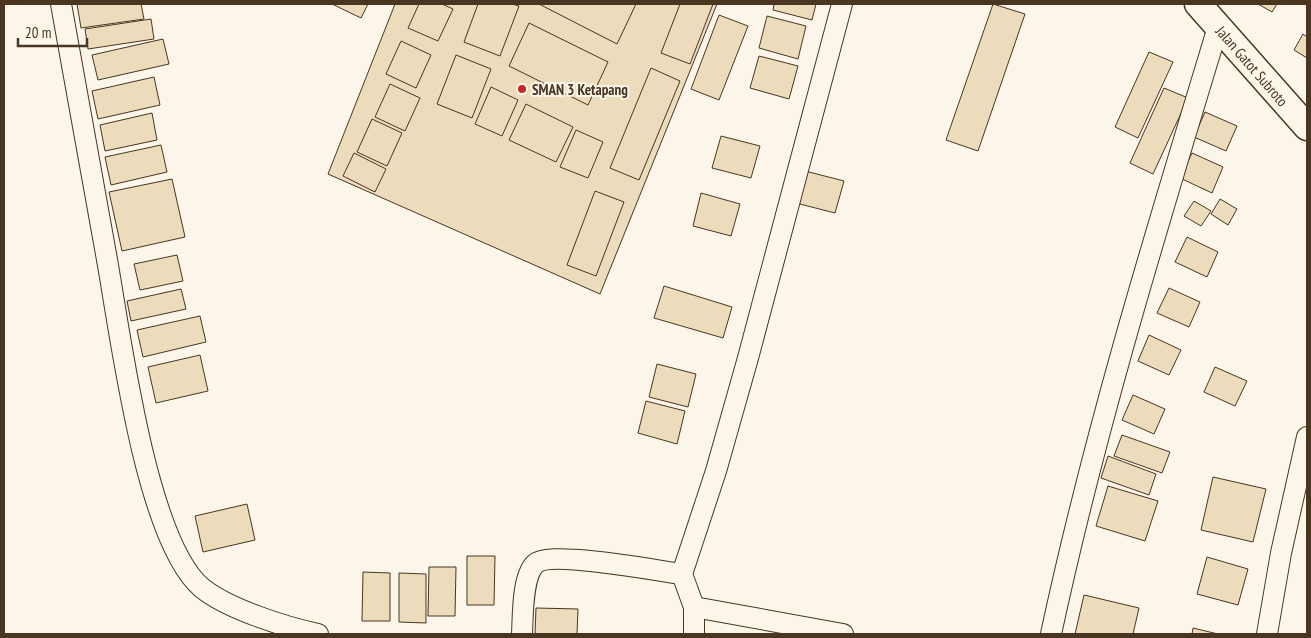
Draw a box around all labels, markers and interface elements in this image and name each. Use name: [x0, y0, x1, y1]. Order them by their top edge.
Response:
scale bar: [18, 15, 86, 47]
street label: Jalan Gatot Subroto: [1211, 21, 1292, 110]
text: 20 m: [25, 23, 51, 42]
place label: SMAN 3 Ketapang: [532, 80, 628, 99]
marker: SMAN 3 Ketapang: [516, 83, 528, 95]

